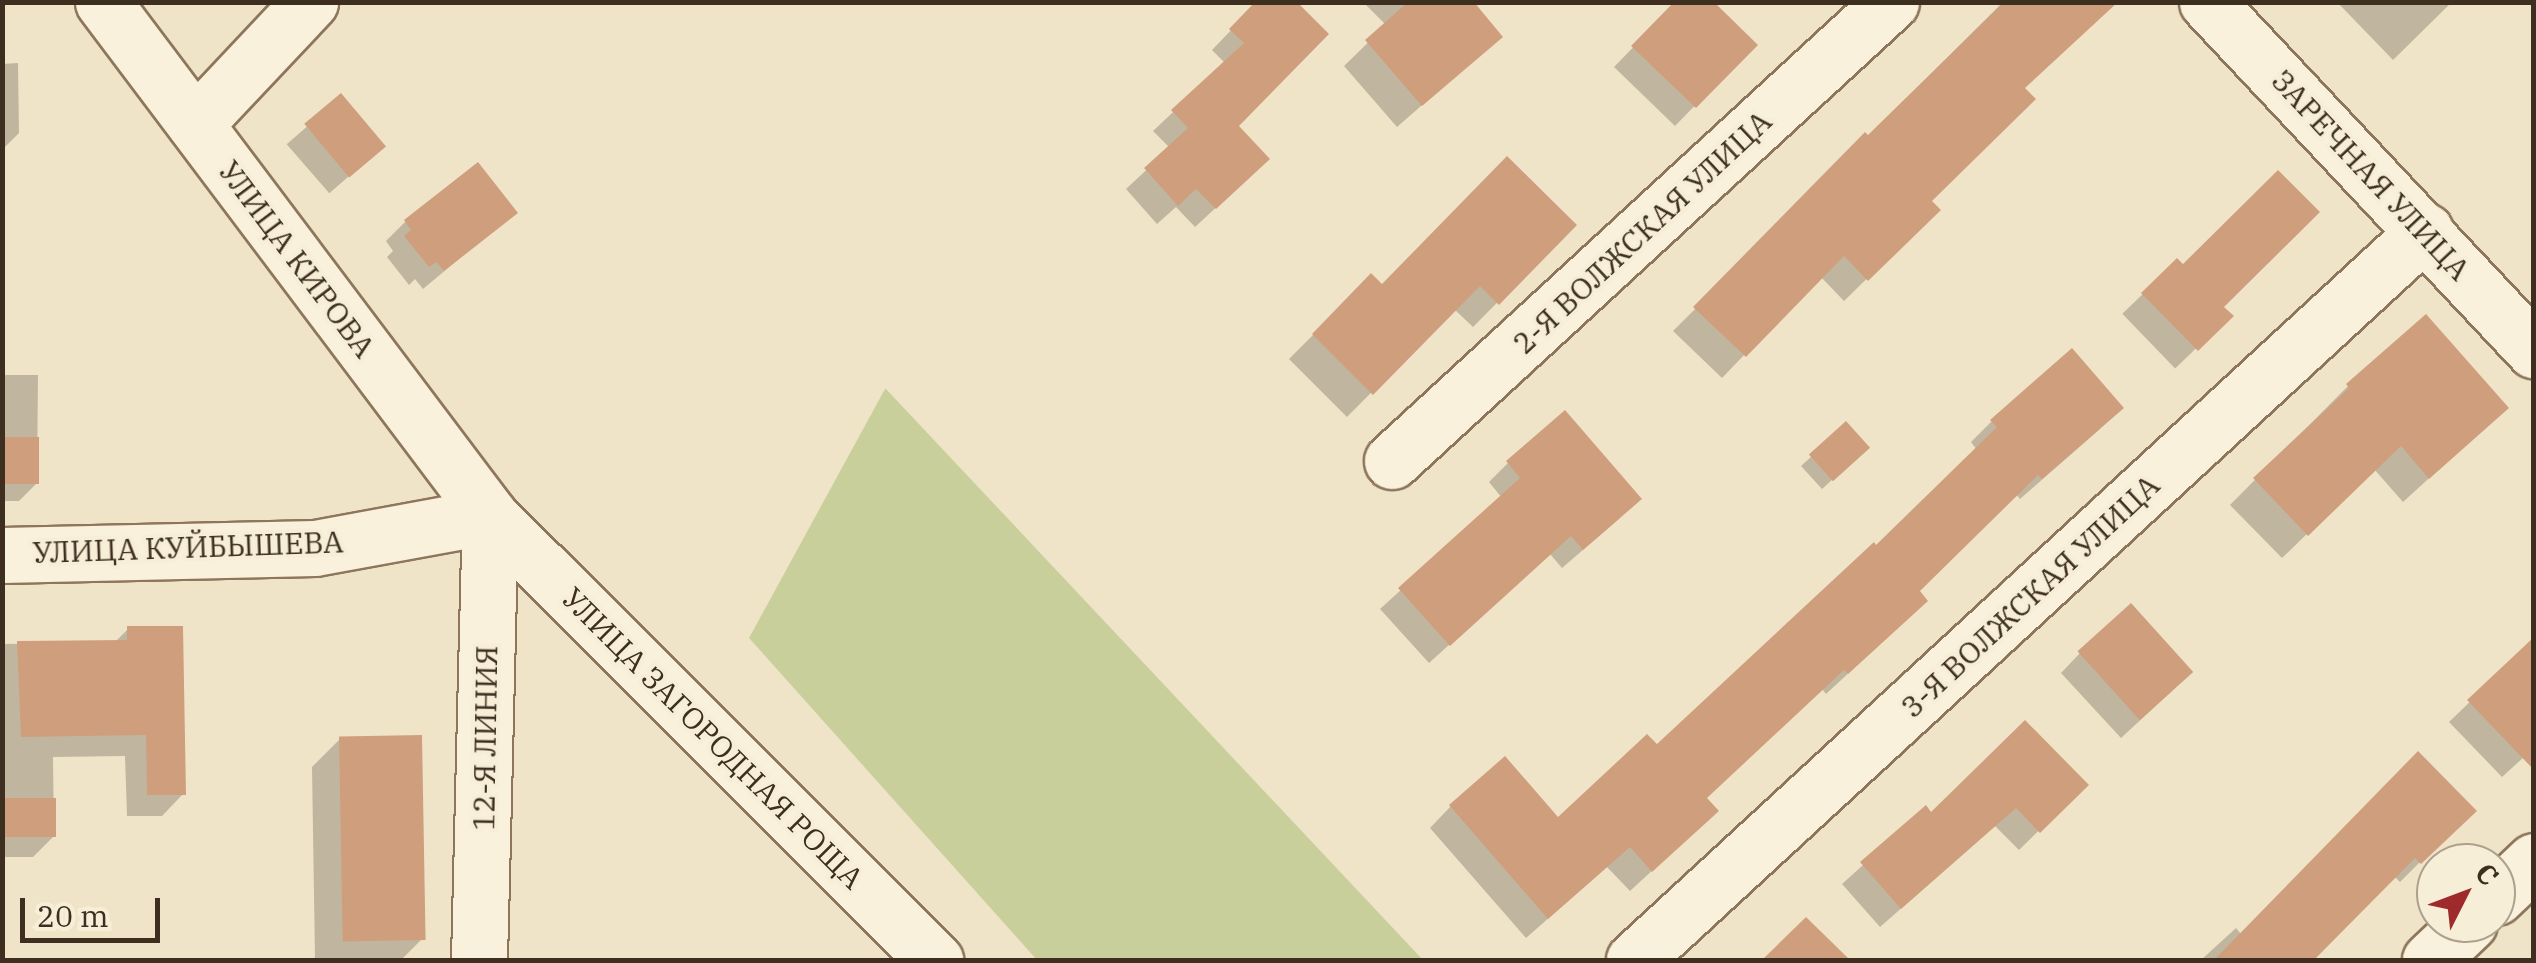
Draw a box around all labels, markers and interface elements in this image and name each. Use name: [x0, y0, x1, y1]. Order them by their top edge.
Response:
street label: ЗАРЕЧНАЯ УЛИЦА: [2264, 62, 2478, 288]
street label: 2-Я ВОЛЖСКАЯ УЛИЦА: [1505, 103, 1779, 361]
street label: УЛИЦА КИРОВА: [211, 154, 383, 364]
street label: 3-Я ВОЛЖСКАЯ УЛИЦА: [1893, 467, 2167, 725]
street label: УЛИЦА КУЙБЫШЕВА: [32, 524, 344, 570]
street label: УЛИЦА ЗАГОРОДНАЯ РОЩА: [555, 580, 871, 896]
street label: 12-Я ЛИНИЯ: [465, 645, 505, 831]
north arrow: [2416, 843, 2516, 943]
text: С: [2467, 855, 2507, 893]
scale bar: [25, 878, 165, 940]
text: 20 m: [37, 896, 109, 935]

